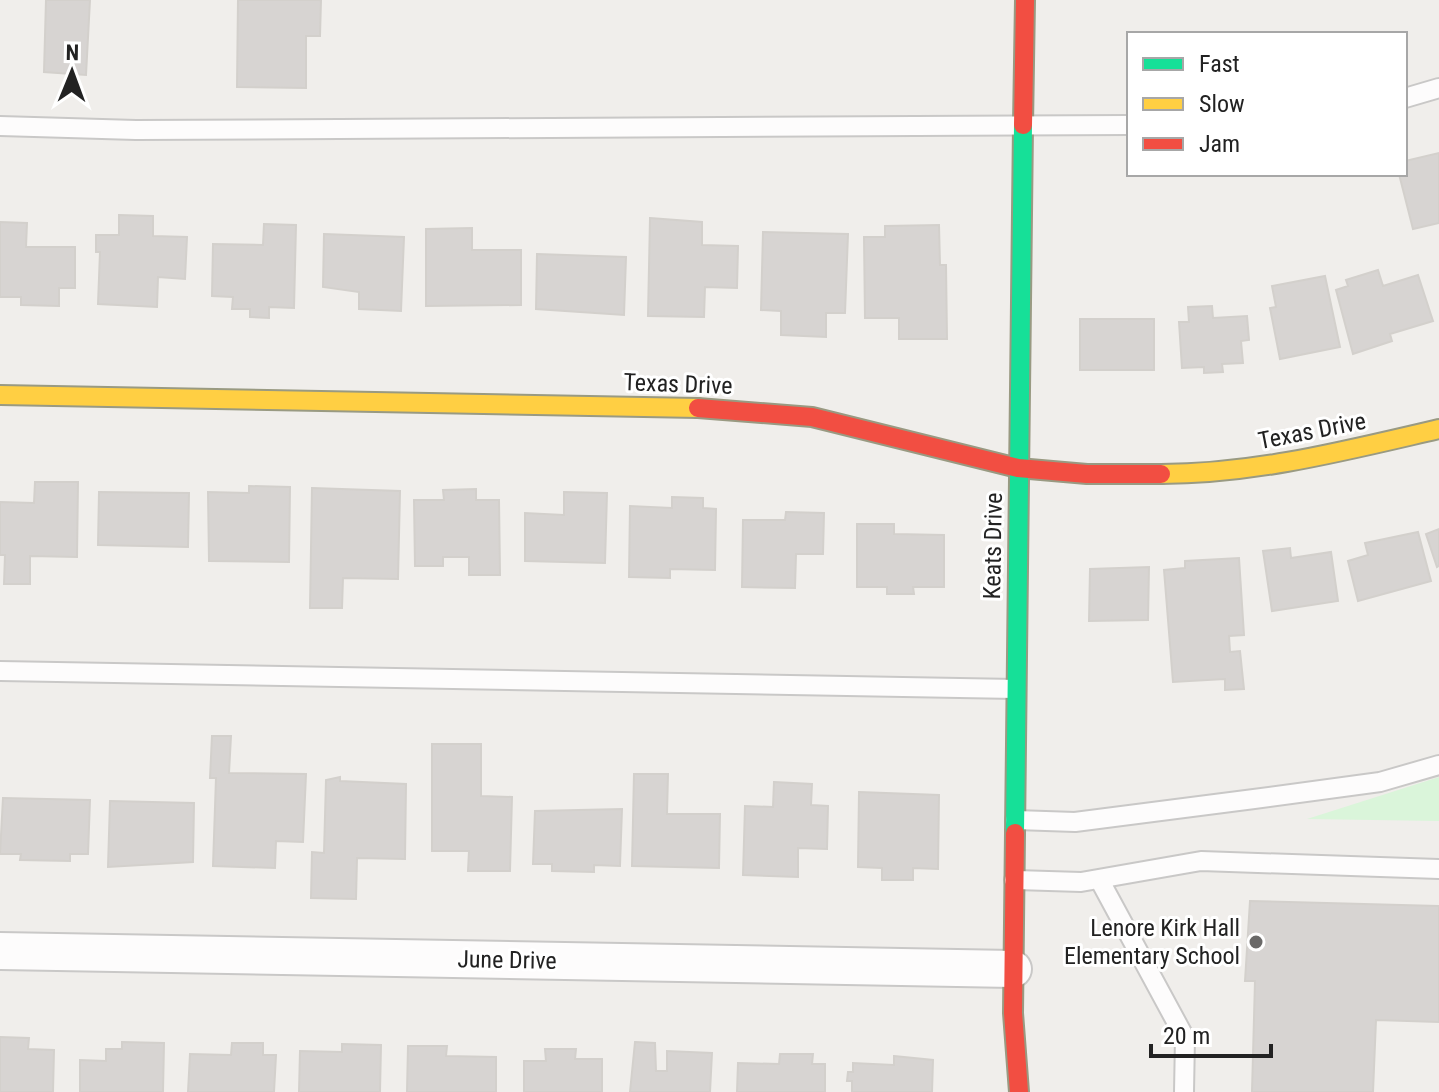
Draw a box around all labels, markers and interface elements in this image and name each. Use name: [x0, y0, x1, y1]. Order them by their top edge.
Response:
north arrow: [32, 32, 112, 112]
legend: [1127, 32, 1407, 176]
text: N: [65, 40, 79, 65]
text: Fast: [1199, 50, 1240, 78]
text: Slow: [1199, 90, 1245, 118]
text: Jam: [1199, 130, 1240, 158]
street label: Texas Drive: [623, 368, 733, 400]
street label: Texas Drive: [1256, 407, 1368, 455]
street label: Keats Drive: [978, 492, 1008, 600]
place label: Lenore Kirk Hall Elementary School: [1064, 914, 1240, 970]
marker: Lenore Kirk Hall Elementary School: [1247, 933, 1265, 951]
street label: June Drive: [457, 945, 557, 975]
scale bar: [1151, 1008, 1271, 1058]
text: 20 m: [1163, 1022, 1210, 1050]

